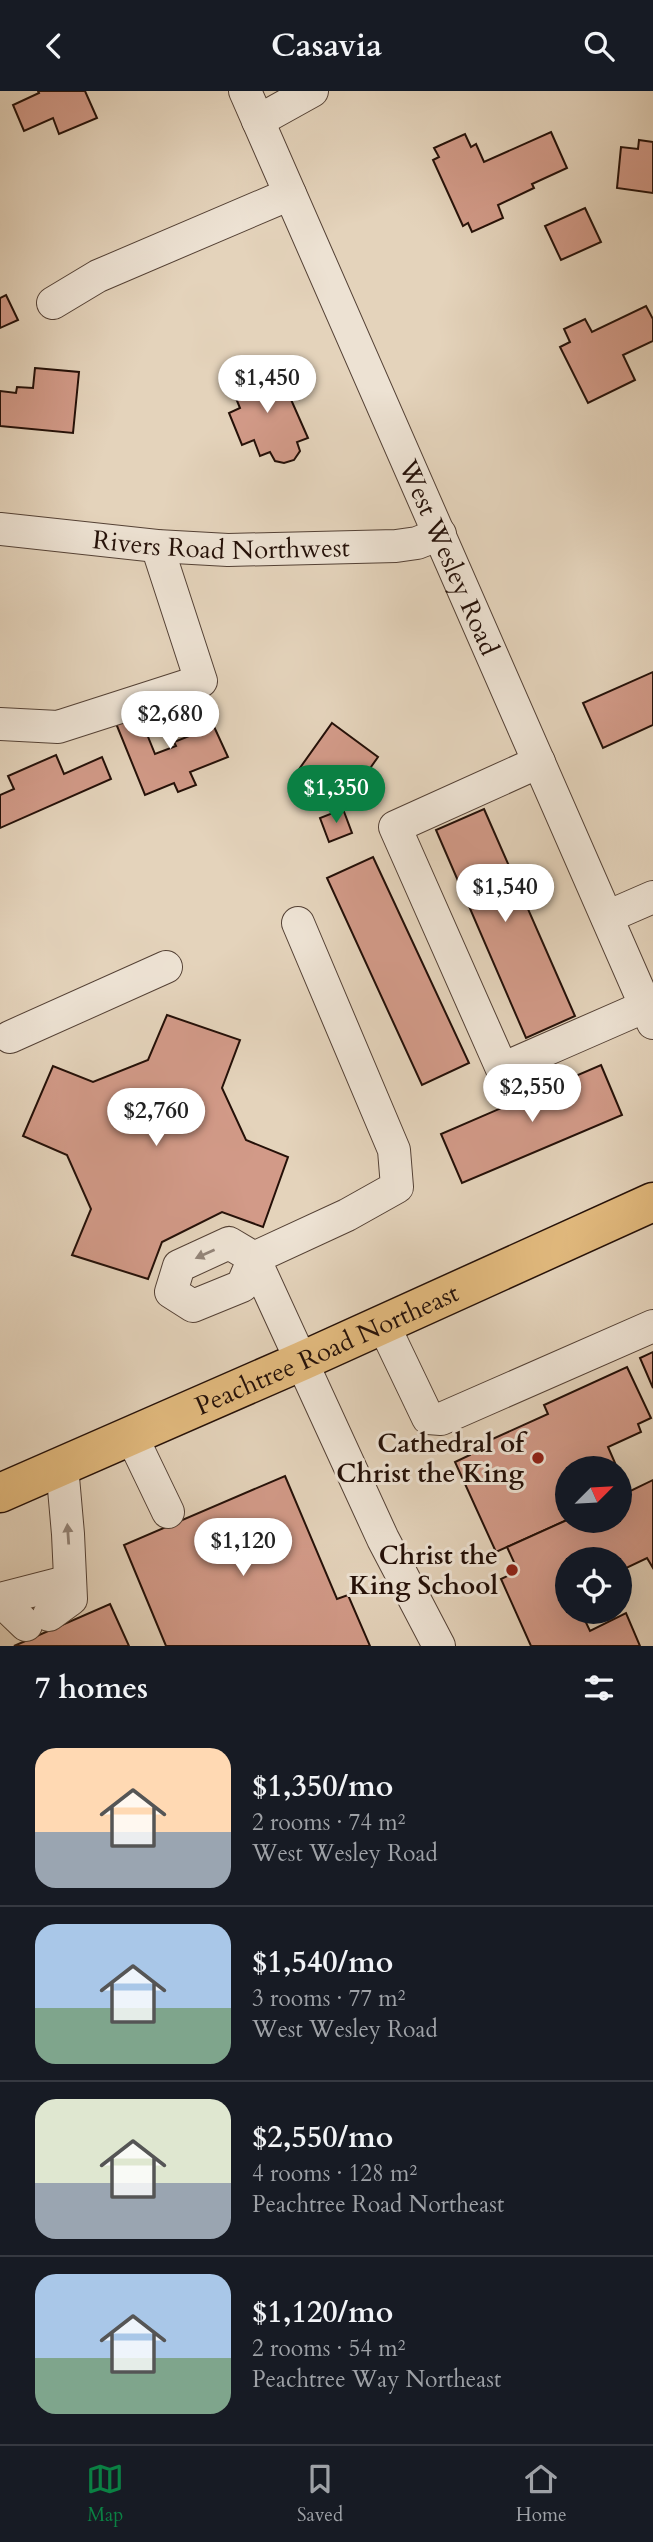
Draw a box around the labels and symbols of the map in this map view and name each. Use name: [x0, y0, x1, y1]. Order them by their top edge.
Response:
pin: $1,450: [210, 355, 324, 415]
street label: West Wesley Road: [391, 453, 507, 661]
street label: Rivers Road Northwest: [91, 522, 350, 568]
pin: $2,680: [113, 691, 227, 751]
pin: $1,350: [279, 765, 393, 825]
pin: $1,540: [448, 865, 562, 924]
pin: $2,550: [475, 1065, 589, 1124]
pin: $2,760: [99, 1089, 213, 1148]
one-way arrow: [195, 1248, 215, 1260]
street label: Peachtree Road Northeast: [189, 1275, 464, 1423]
place label: Cathedral of Christ the King: [336, 1426, 528, 1491]
marker: Cathedral of Christ the King: [530, 1450, 546, 1466]
north arrow: [555, 1456, 632, 1533]
pin: $1,120: [186, 1519, 300, 1578]
one-way arrow: [62, 1522, 73, 1544]
place label: Christ the King School: [349, 1538, 498, 1603]
marker: Christ the King School: [504, 1562, 520, 1578]

